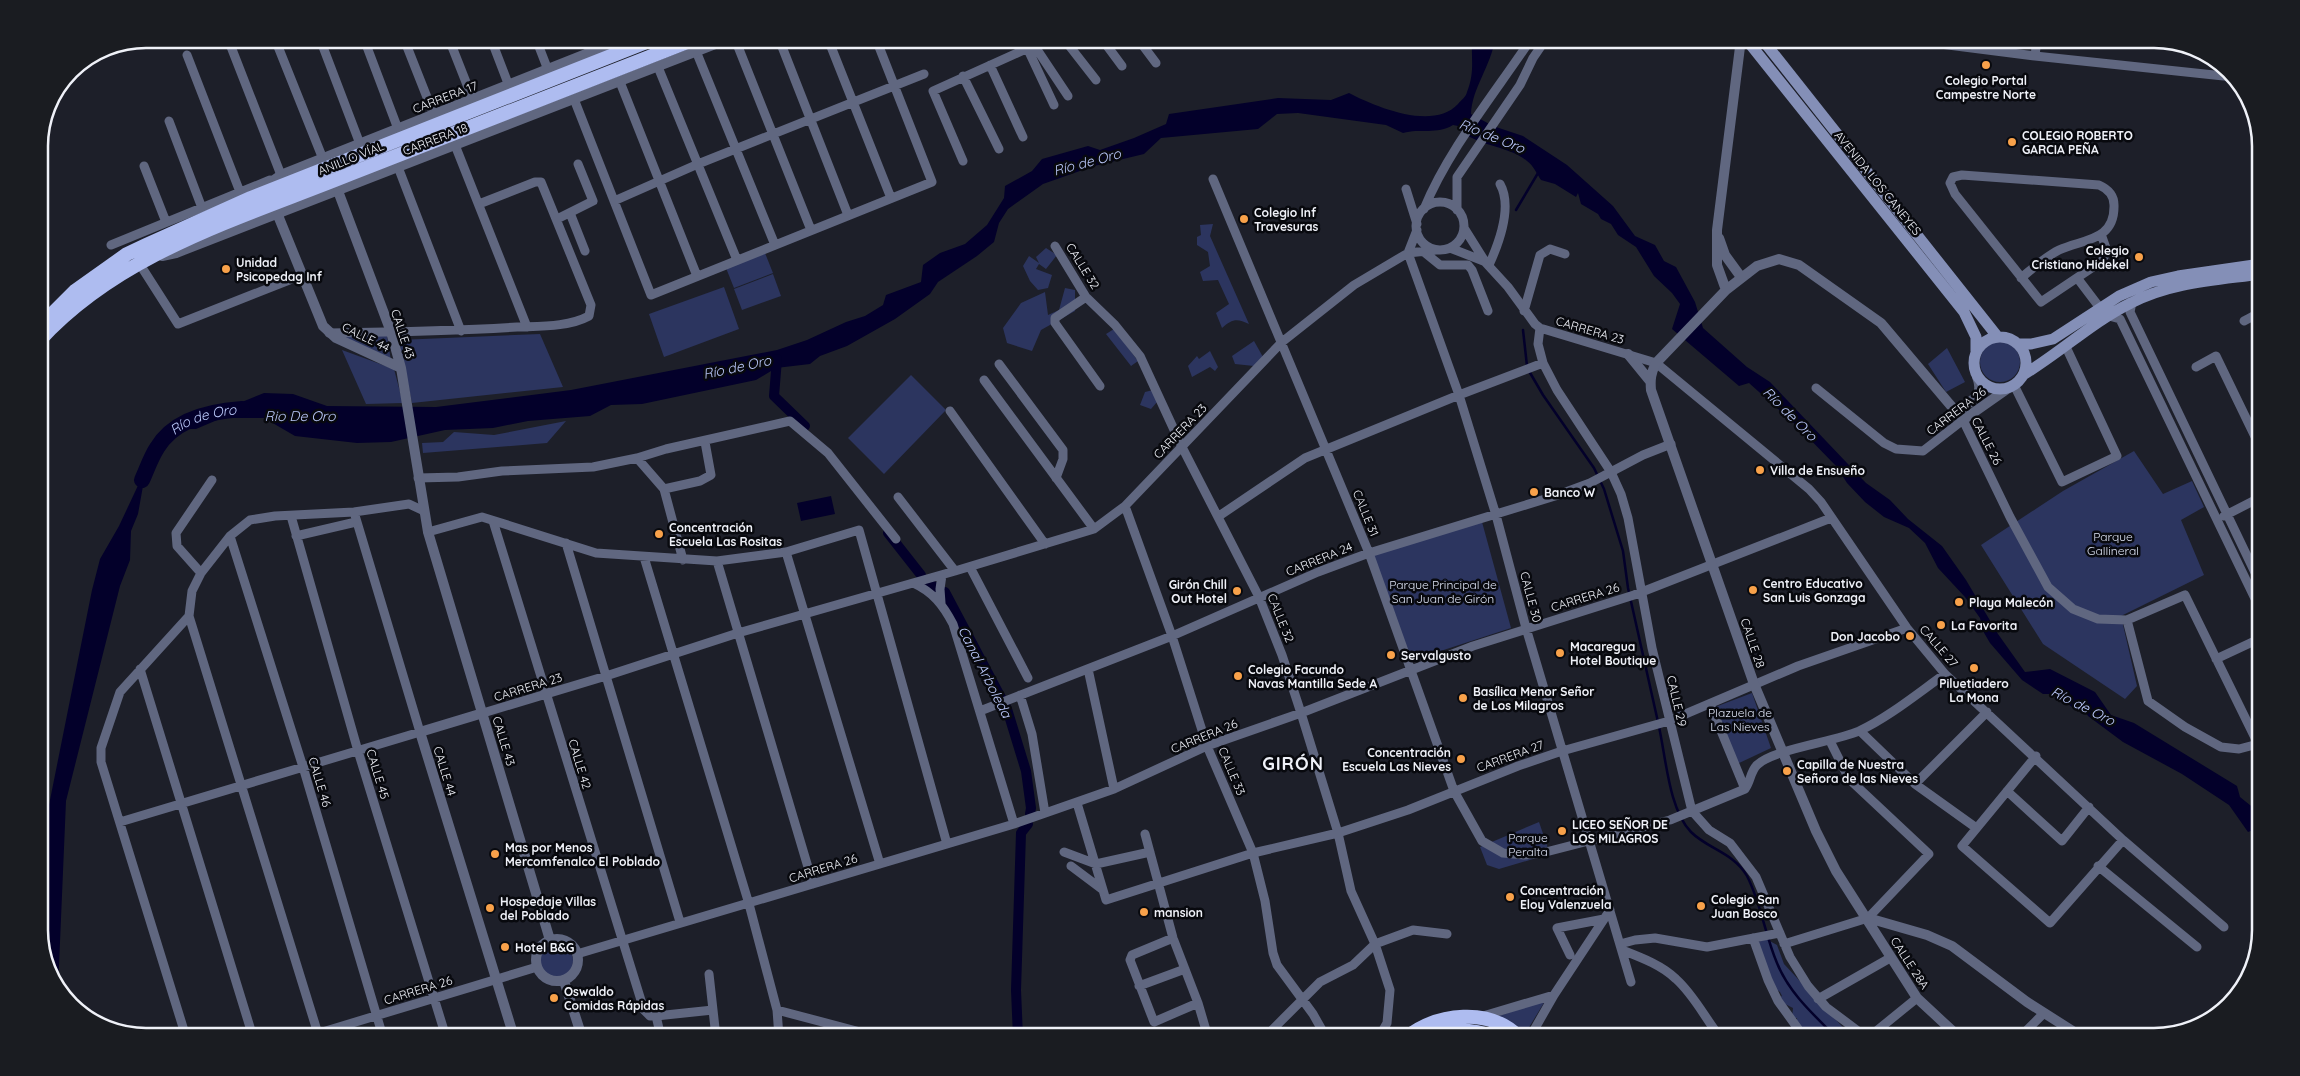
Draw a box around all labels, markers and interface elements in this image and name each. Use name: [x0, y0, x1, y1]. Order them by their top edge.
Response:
marker: Colegio Portal Campestre Norte: [1980, 59, 1992, 71]
place label: Colegio Portal Campestre Norte: [1936, 73, 2036, 102]
street label: CARRERA 17: [410, 78, 480, 116]
water label: Río de Oro: [1457, 115, 1528, 157]
street label: CARRERA 18: [400, 120, 470, 158]
street label: AVENIDA LOS CANEYES: [1831, 128, 1925, 238]
place label: COLEGIO ROBERTO GARCIA PEÑA: [2022, 128, 2133, 157]
marker: COLEGIO ROBERTO GARCIA PEÑA: [2006, 136, 2018, 148]
street label: ANILLO VÍAL: [316, 138, 387, 178]
water label: Río de Oro: [1051, 144, 1123, 180]
place label: Colegio Inf Travesuras: [1254, 205, 1318, 234]
marker: Colegio Inf Travesuras: [1238, 213, 1250, 225]
street label: CALLE 32: [1063, 240, 1103, 292]
place label: Colegio Cristiano Hidekel: [2031, 243, 2129, 272]
marker: Colegio Cristiano Hidekel: [2133, 251, 2145, 263]
place label: Unidad Psicopedag Inf: [236, 255, 323, 284]
marker: Unidad Psicopedag Inf: [220, 263, 232, 275]
street label: CALLE 43: [388, 307, 418, 361]
street label: CARRERA 23: [1554, 313, 1626, 347]
street label: CALLE 44: [340, 319, 392, 355]
water label: Río de Oro: [701, 351, 773, 383]
water label: Río de Oro: [1759, 383, 1821, 445]
street label: CARRERA 26: [1923, 383, 1989, 438]
water label: Río de Oro: [166, 400, 238, 439]
street label: CARRERA 23: [1150, 400, 1210, 462]
water label: Rio De Oro: [265, 407, 336, 425]
street label: CALLE 26: [1969, 415, 2006, 468]
place label: Villa de Ensueño: [1770, 463, 1865, 478]
marker: Villa de Ensueño: [1754, 464, 1766, 476]
place label: Banco W: [1544, 485, 1596, 500]
marker: Banco W: [1528, 486, 1540, 498]
street label: CALLE 31: [1350, 487, 1382, 539]
place label: Concentración Escuela Las Rositas: [669, 520, 782, 549]
marker: Concentración Escuela Las Rositas: [653, 528, 665, 540]
park label: Parque Gallineral: [2087, 529, 2139, 558]
street label: CARRERA 24: [1284, 539, 1354, 579]
street label: CALLE 30: [1517, 570, 1545, 624]
place label: Centro Educativo San Luis Gonzaga: [1763, 576, 1865, 605]
place label: Girón Chill Out Hotel: [1169, 577, 1227, 606]
park label: Parque Principal de San Juan de Girón: [1389, 577, 1497, 606]
street label: CARRERA 26: [1549, 579, 1622, 615]
marker: Centro Educativo San Luis Gonzaga: [1747, 584, 1759, 596]
marker: Girón Chill Out Hotel: [1231, 585, 1243, 597]
street label: CALLE 32: [1264, 591, 1298, 645]
place label: Playa Malecón: [1969, 595, 2053, 610]
marker: Playa Malecón: [1953, 596, 1965, 608]
street label: CALLE 28: [1738, 616, 1768, 670]
place label: La Favorita: [1951, 618, 2017, 633]
marker: La Favorita: [1935, 619, 1947, 631]
street label: CALLE 27: [1917, 622, 1961, 670]
water label: Canal Arboleda: [954, 623, 1017, 722]
place label: Don Jacobo: [1830, 629, 1901, 644]
marker: Don Jacobo: [1904, 630, 1916, 642]
place label: Macaregua Hotel Boutique: [1570, 639, 1656, 668]
marker: Macaregua Hotel Boutique: [1554, 647, 1566, 659]
place label: Servalgusto: [1401, 648, 1472, 663]
marker: Servalgusto: [1385, 649, 1397, 661]
place label: Colegio Facundo Navas Mantilla Sede A: [1248, 662, 1377, 691]
marker: Piluetiadero La Mona: [1968, 662, 1980, 674]
street label: CARRERA 23: [492, 670, 564, 704]
marker: Colegio Facundo Navas Mantilla Sede A: [1232, 670, 1244, 682]
street label: CALLE 29: [1664, 674, 1690, 728]
place label: Piluetiadero La Mona: [1939, 676, 2009, 705]
water label: Río de Oro: [2048, 682, 2118, 730]
place label: Basílica Menor Señor de Los Milagros: [1473, 684, 1594, 713]
marker: Basílica Menor Señor de Los Milagros: [1457, 692, 1469, 704]
park label: Plazuela de Las Nieves: [1708, 705, 1772, 734]
street label: CALLE 43: [489, 714, 519, 768]
street label: CARRERA 26: [1168, 716, 1240, 756]
street label: CALLE 42: [565, 737, 595, 791]
street label: CARRERA 27: [1474, 737, 1546, 775]
street label: CALLE 44: [430, 744, 460, 798]
street label: CALLE 33: [1215, 745, 1249, 797]
place label: Concentración Escuela Las Nieves: [1342, 745, 1451, 774]
street label: CALLE 45: [363, 747, 393, 801]
district label: GIRÓN: [1262, 752, 1324, 775]
marker: Concentración Escuela Las Nieves: [1455, 753, 1467, 765]
street label: CALLE 46: [305, 755, 335, 809]
place label: Capilla de Nuestra Señora de las Nieves: [1797, 757, 1918, 786]
marker: Capilla de Nuestra Señora de las Nieves: [1781, 765, 1793, 777]
place label: LICEO SEÑOR DE LOS MILAGROS: [1572, 817, 1668, 846]
marker: LICEO SEÑOR DE LOS MILAGROS: [1556, 825, 1568, 837]
park label: Parque Peralta: [1508, 830, 1548, 859]
place label: Mas por Menos Mercomfenalco El Poblado: [505, 840, 660, 869]
marker: Mas por Menos Mercomfenalco El Poblado: [489, 848, 501, 860]
street label: CARRERA 26: [787, 850, 860, 886]
place label: Concentración Eloy Valenzuela: [1520, 883, 1611, 912]
marker: Concentración Eloy Valenzuela: [1504, 891, 1516, 903]
place label: Colegio San Juan Bosco: [1711, 892, 1779, 921]
place label: Hospedaje Villas del Poblado: [500, 894, 596, 923]
marker: Colegio San Juan Bosco: [1695, 900, 1707, 912]
marker: Hospedaje Villas del Poblado: [484, 902, 496, 914]
place label: mansion: [1154, 905, 1203, 920]
marker: mansion: [1138, 906, 1150, 918]
street label: CALLE 28A: [1888, 934, 1933, 992]
place label: Hotel B&G: [515, 940, 574, 955]
marker: Hotel B&G: [499, 941, 511, 953]
street label: CARRERA 26: [382, 972, 455, 1008]
place label: Oswaldo Comidas Rápidas: [564, 984, 664, 1013]
marker: Oswaldo Comidas Rápidas: [548, 992, 560, 1004]

